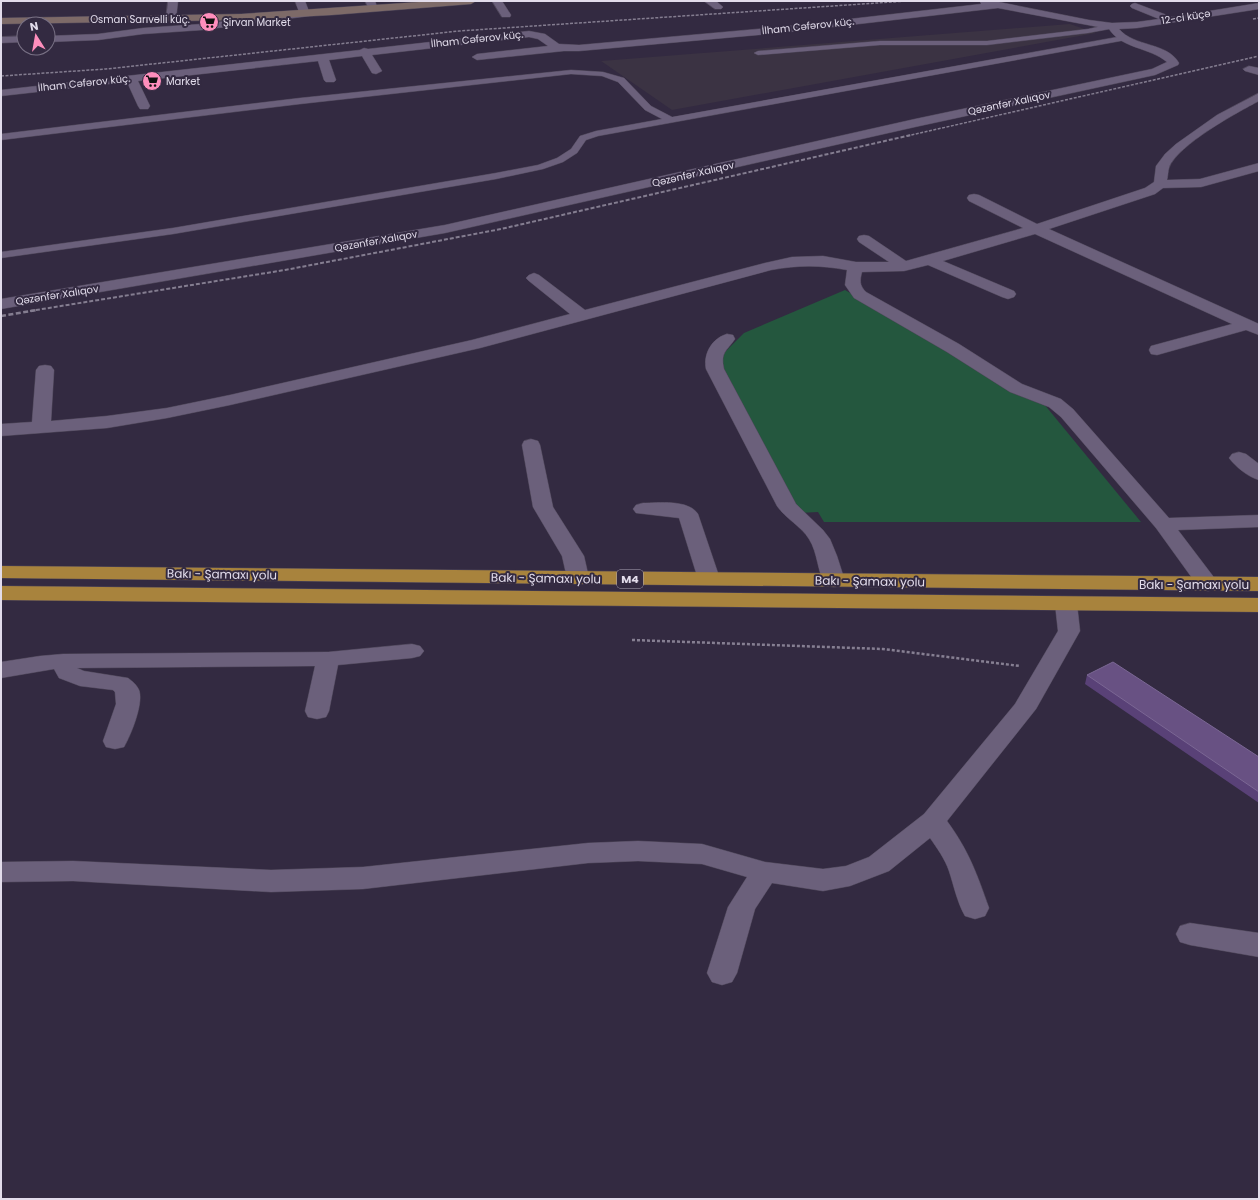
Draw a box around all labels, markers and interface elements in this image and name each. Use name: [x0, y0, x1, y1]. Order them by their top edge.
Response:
street label: 12-ci küçə: [1160, 6, 1212, 28]
supermarket icon: Şirvan Market: [198, 11, 220, 33]
street label: Osman Sarıvəlli küç.: [90, 12, 190, 27]
street label: İlham Cəfərov küç.: [761, 14, 855, 38]
place label: Şirvan Market: [223, 15, 291, 30]
north arrow: [16, 16, 56, 56]
text: N: [29, 18, 40, 35]
street label: İlham Cəfərov küç.: [430, 27, 524, 51]
supermarket icon: Market: [141, 70, 163, 92]
street label: İlham Cəfərov küç.: [37, 71, 131, 95]
place label: Market: [166, 74, 200, 89]
street label: Qəzənfər Xalıqov: [966, 87, 1052, 119]
street label: Qəzənfər Xalıqov: [650, 157, 736, 191]
street label: Qəzənfər Xalıqov: [333, 226, 419, 256]
street label: Qəzənfər Xalıqov: [14, 281, 100, 309]
street label: Bakı - Şamaxı yolu: [167, 565, 277, 583]
street label: Bakı - Şamaxı yolu: [491, 569, 601, 587]
road number: M4: [617, 570, 643, 588]
street label: Bakı - Şamaxı yolu: [815, 572, 925, 590]
street label: Bakı - Şamaxı yolu: [1139, 576, 1249, 593]

